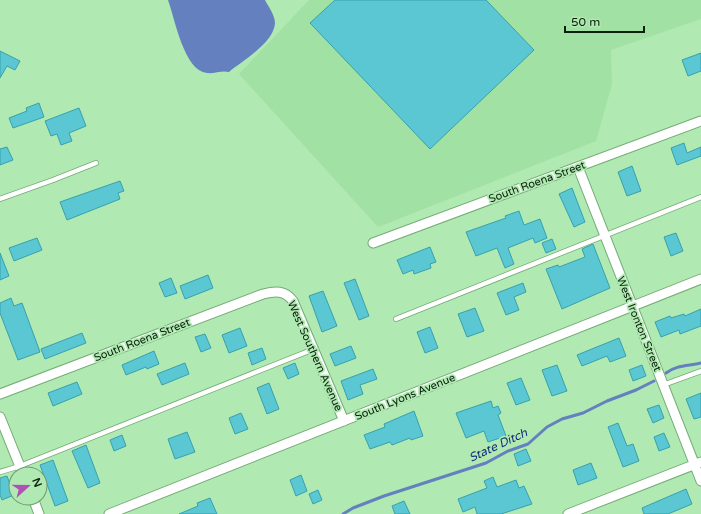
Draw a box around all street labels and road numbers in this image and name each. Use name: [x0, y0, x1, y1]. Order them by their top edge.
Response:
street label: South Roena Street: [487, 158, 587, 206]
street label: West Ironton Street: [614, 275, 664, 373]
street label: West Southern Avenue: [285, 299, 345, 413]
street label: South Roena Street: [92, 316, 192, 364]
street label: South Lyons Avenue: [353, 371, 457, 423]

